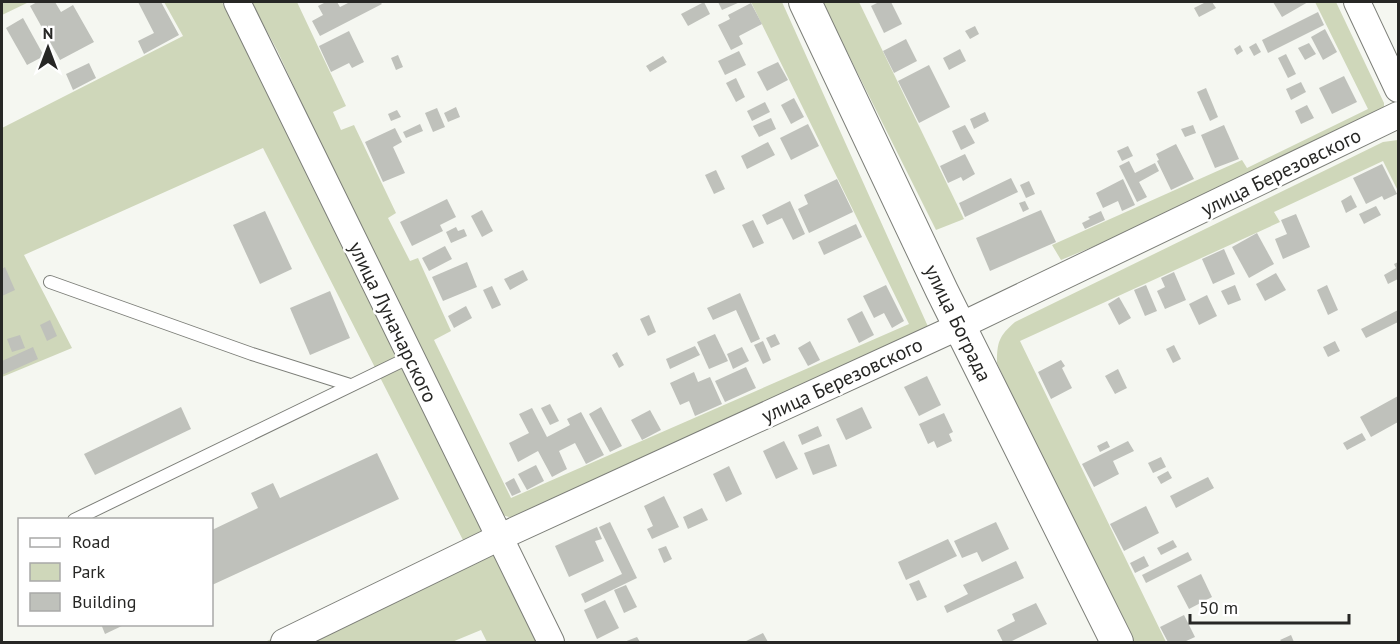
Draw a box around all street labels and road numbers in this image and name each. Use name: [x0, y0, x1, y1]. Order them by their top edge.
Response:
street label: улица Березовского: [1197, 122, 1365, 222]
street label: улица Луначарского: [343, 237, 443, 407]
street label: улица Бограда: [919, 260, 997, 386]
street label: улица Березовского: [757, 331, 927, 429]

